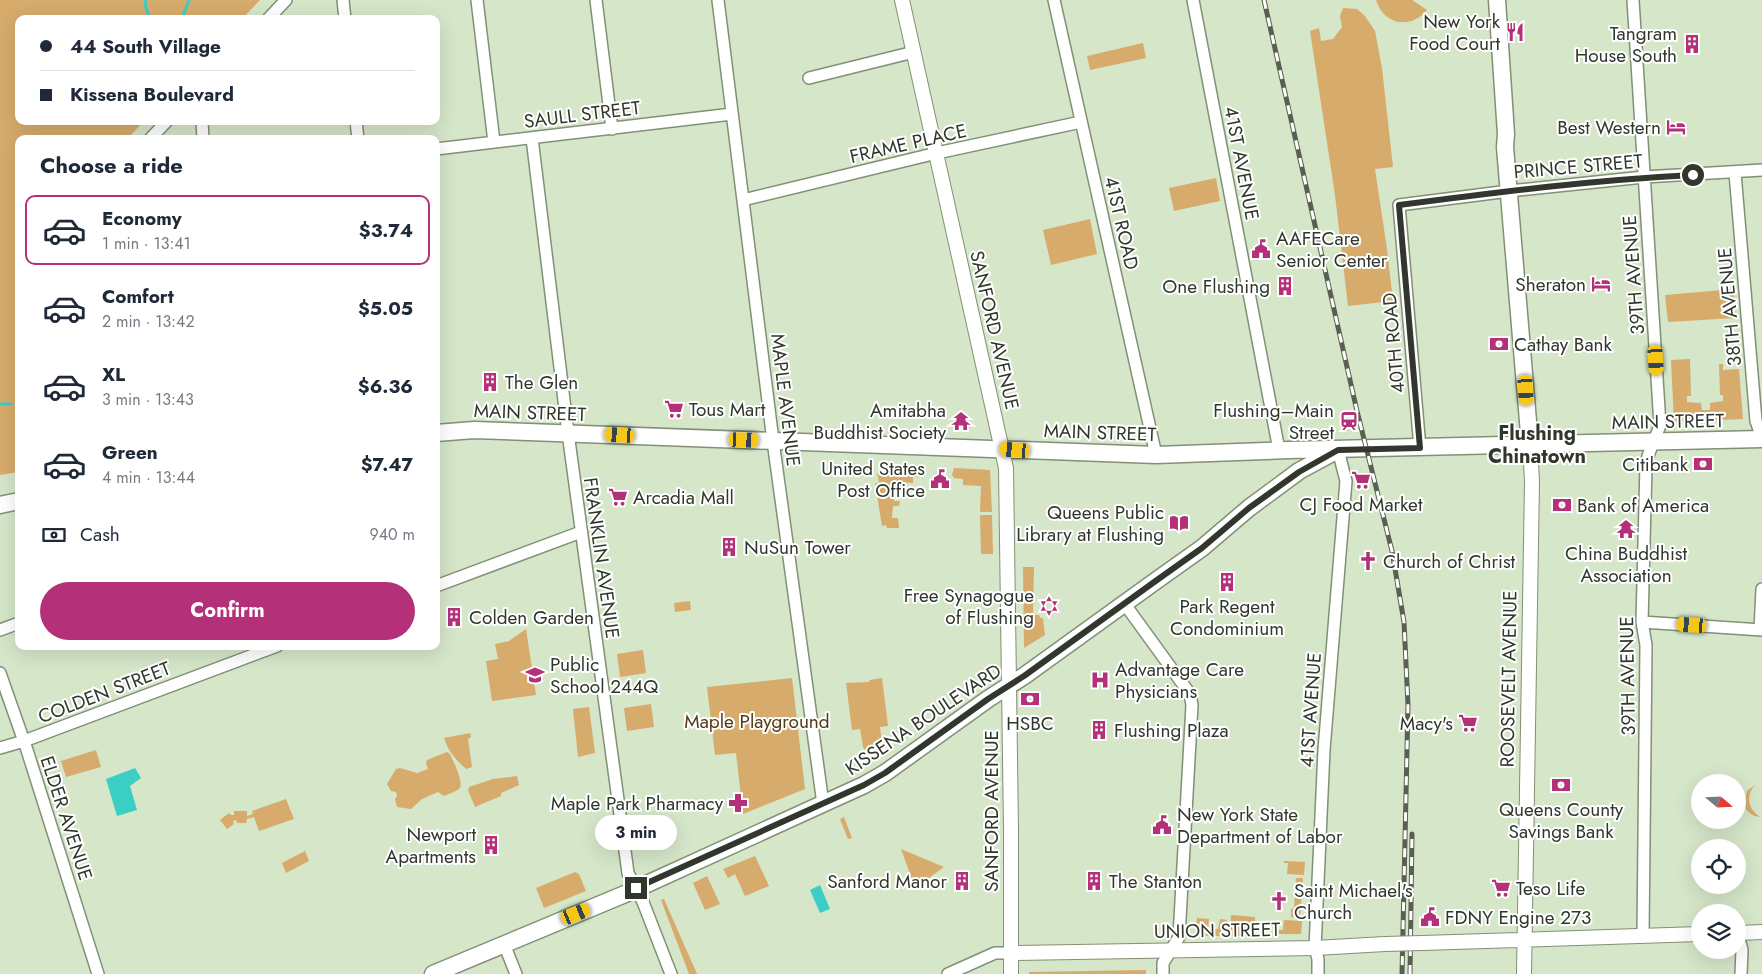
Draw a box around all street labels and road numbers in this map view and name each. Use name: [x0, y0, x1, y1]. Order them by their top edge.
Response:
street label: SAULL STREET: [522, 94, 642, 135]
street label: 41ST AVENUE: [1217, 104, 1266, 222]
street label: FRAME PLACE: [847, 117, 969, 170]
street label: PRINCE STREET: [1512, 147, 1644, 186]
street label: 41ST ROAD: [1098, 174, 1145, 273]
street label: 39TH AVENUE: [1616, 214, 1651, 336]
street label: 38TH AVENUE: [1711, 247, 1748, 367]
street label: SANFORD AVENUE: [963, 248, 1026, 412]
street label: 40TH ROAD: [1376, 291, 1411, 395]
street label: MAPLE AVENUE: [764, 332, 807, 468]
street label: MAIN STREET: [473, 397, 587, 428]
street label: MAIN STREET: [1611, 407, 1725, 436]
street label: MAIN STREET: [1043, 417, 1157, 448]
street label: FRANKLIN AVENUE: [577, 476, 626, 640]
street label: ROOSEVELT AVENUE: [1493, 590, 1524, 768]
street label: 39TH AVENUE: [1613, 616, 1642, 736]
street label: 41ST AVENUE: [1293, 652, 1328, 768]
street label: COLDEN STREET: [34, 655, 175, 730]
street label: KISSENA BOULEVARD: [840, 657, 1007, 782]
street label: SANFORD AVENUE: [978, 730, 1005, 892]
street label: ELDER AVENUE: [34, 752, 99, 884]
street label: UNION STREET: [1154, 916, 1281, 945]

